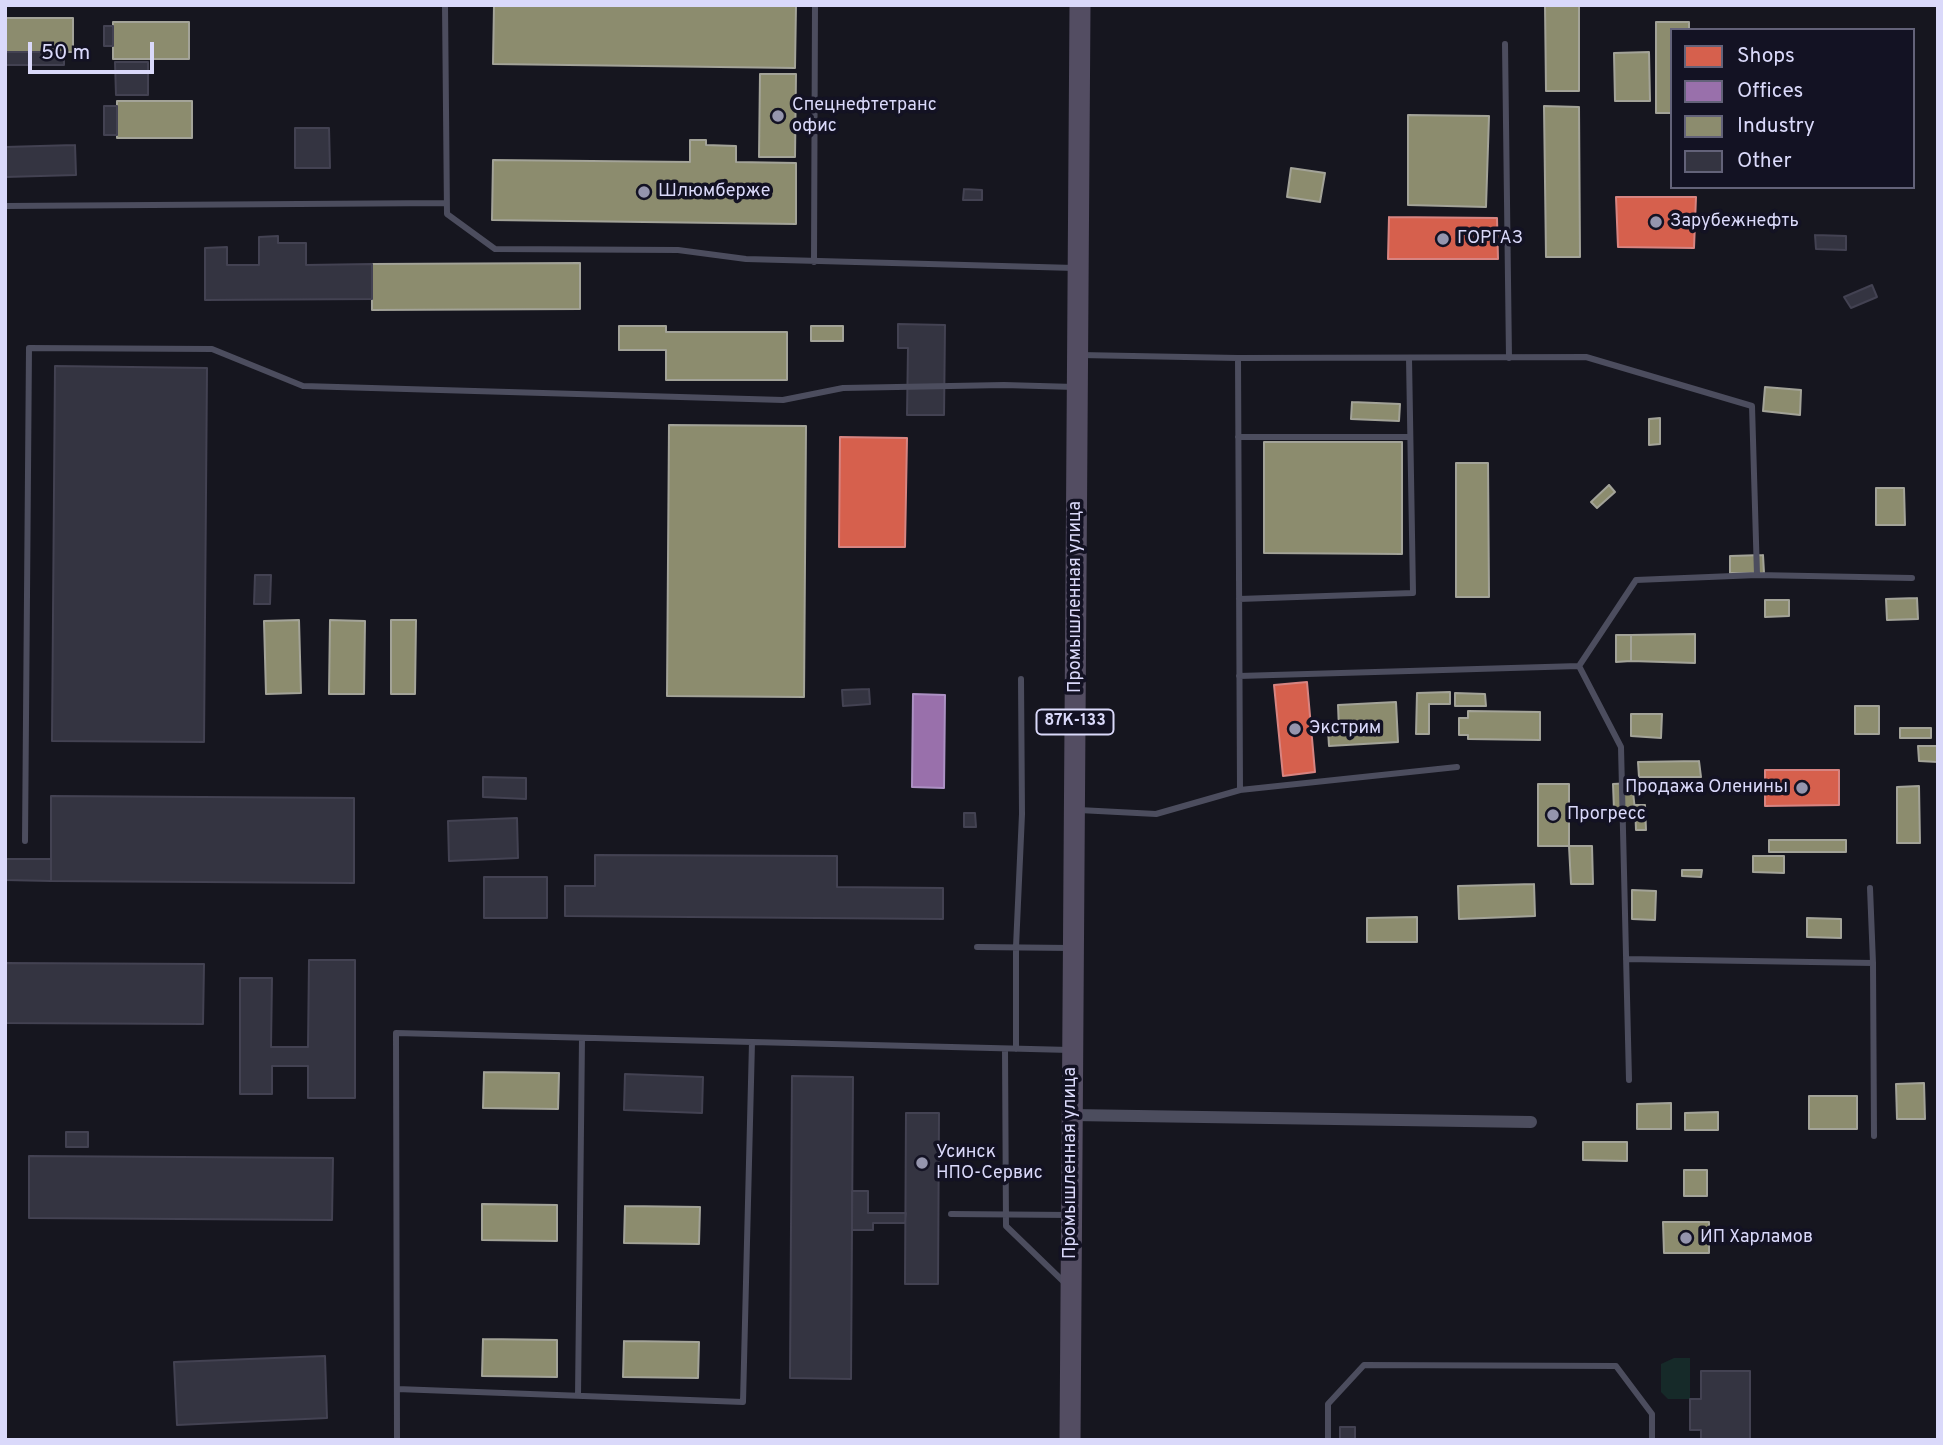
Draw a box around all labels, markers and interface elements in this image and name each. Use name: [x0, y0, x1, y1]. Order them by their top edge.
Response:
scale bar: [32, 28, 158, 72]
legend: [1670, 28, 1915, 189]
text: 50 m: [41, 40, 90, 67]
text: Shops: [1737, 43, 1795, 70]
text: Offices: [1737, 78, 1803, 105]
place label: Спецнефтетранс офис: [792, 95, 937, 138]
marker: Спецнефтетранс офис: [770, 108, 786, 124]
text: Industry: [1737, 113, 1815, 140]
text: Other: [1737, 148, 1792, 175]
place label: Шлюмберже: [658, 181, 770, 203]
marker: Шлюмберже: [636, 184, 652, 200]
place label: Зарубежнефть: [1670, 211, 1799, 233]
marker: Зарубежнефть: [1648, 214, 1664, 230]
place label: ГОРГАЗ: [1457, 228, 1523, 250]
marker: ГОРГАЗ: [1435, 231, 1451, 247]
street label: Промышленная улица: [1065, 501, 1087, 693]
road number: 87К-133: [1036, 709, 1114, 734]
place label: Экстрим: [1309, 718, 1381, 740]
marker: Экстрим: [1287, 721, 1303, 737]
place label: Продажа Оленины: [1625, 777, 1788, 799]
marker: Продажа Оленины: [1794, 780, 1810, 796]
place label: Прогресс: [1567, 804, 1646, 826]
marker: Прогресс: [1545, 807, 1561, 823]
street label: Промышленная улица: [1060, 1067, 1082, 1259]
place label: Усинск НПО-Сервис: [936, 1142, 1043, 1184]
marker: Усинск НПО-Сервис: [914, 1155, 930, 1171]
place label: ИП Харламов: [1700, 1227, 1813, 1249]
marker: ИП Харламов: [1678, 1230, 1694, 1246]

